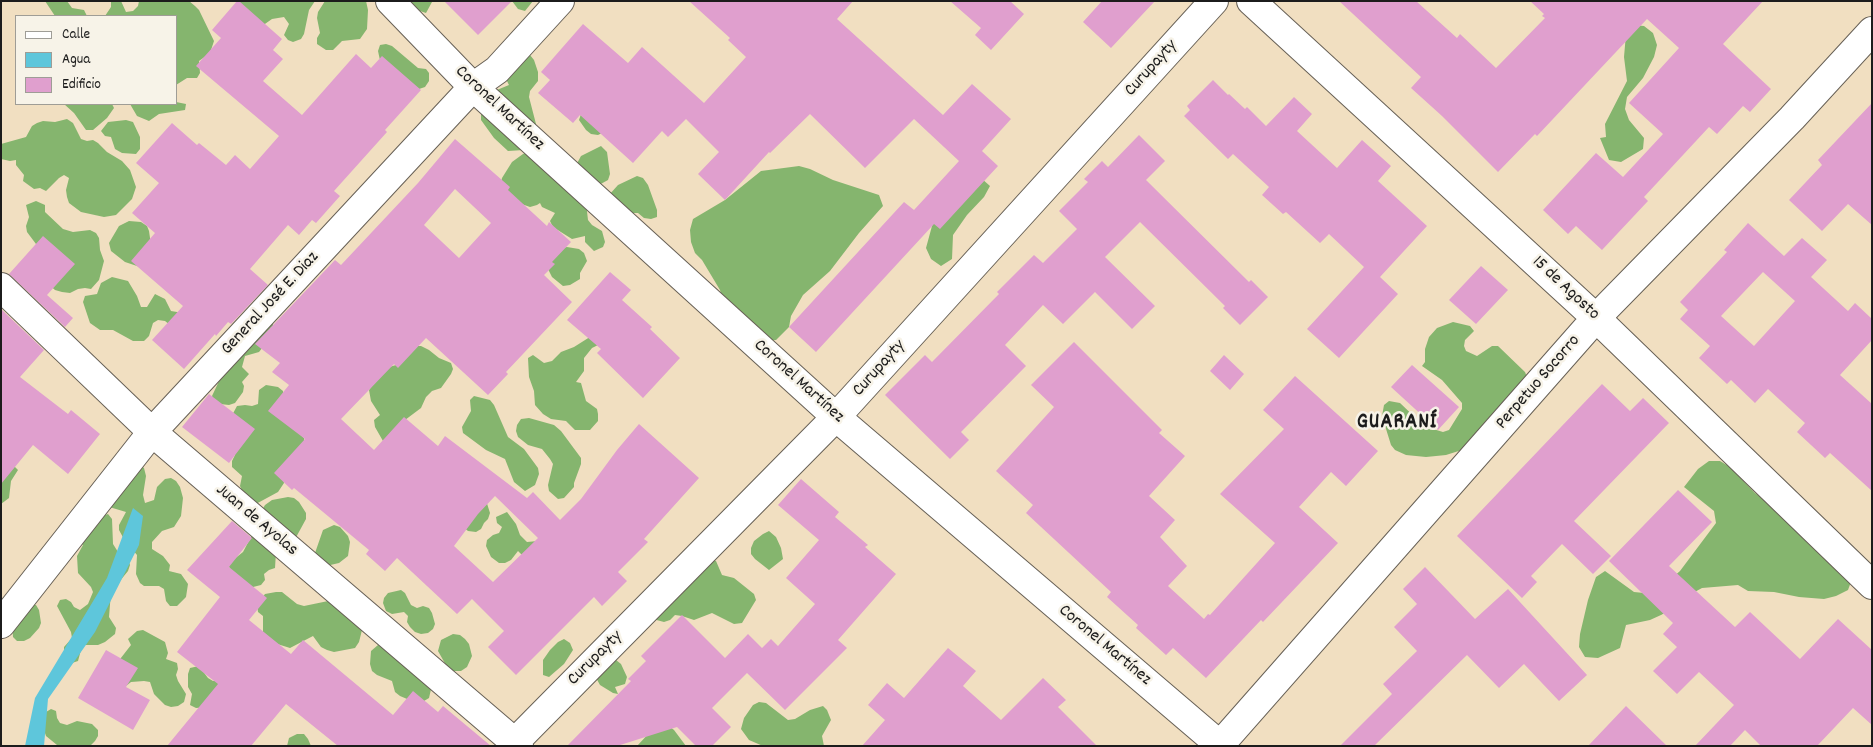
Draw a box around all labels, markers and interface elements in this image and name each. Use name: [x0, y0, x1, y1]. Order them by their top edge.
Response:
legend: [15, 15, 178, 105]
text: Calle: [62, 24, 90, 46]
street label: Curupayty: [1121, 36, 1183, 102]
text: Agua: [62, 49, 90, 71]
street label: Coronel Martínez: [450, 62, 548, 156]
text: Edificio: [62, 74, 101, 96]
street label: General José E. Diaz: [217, 248, 325, 360]
street label: 15 de Agosto: [1527, 252, 1603, 326]
street label: Perpetuo Socorro: [1492, 331, 1586, 435]
street label: Coronel Martínez: [748, 336, 848, 428]
street label: Curupayty: [849, 336, 911, 402]
district label: GUARANÍ: [1356, 411, 1438, 437]
street label: Juan de Ayolas: [210, 480, 302, 562]
street label: Coronel Martínez: [1053, 601, 1155, 691]
street label: Curupayty: [564, 627, 628, 691]

